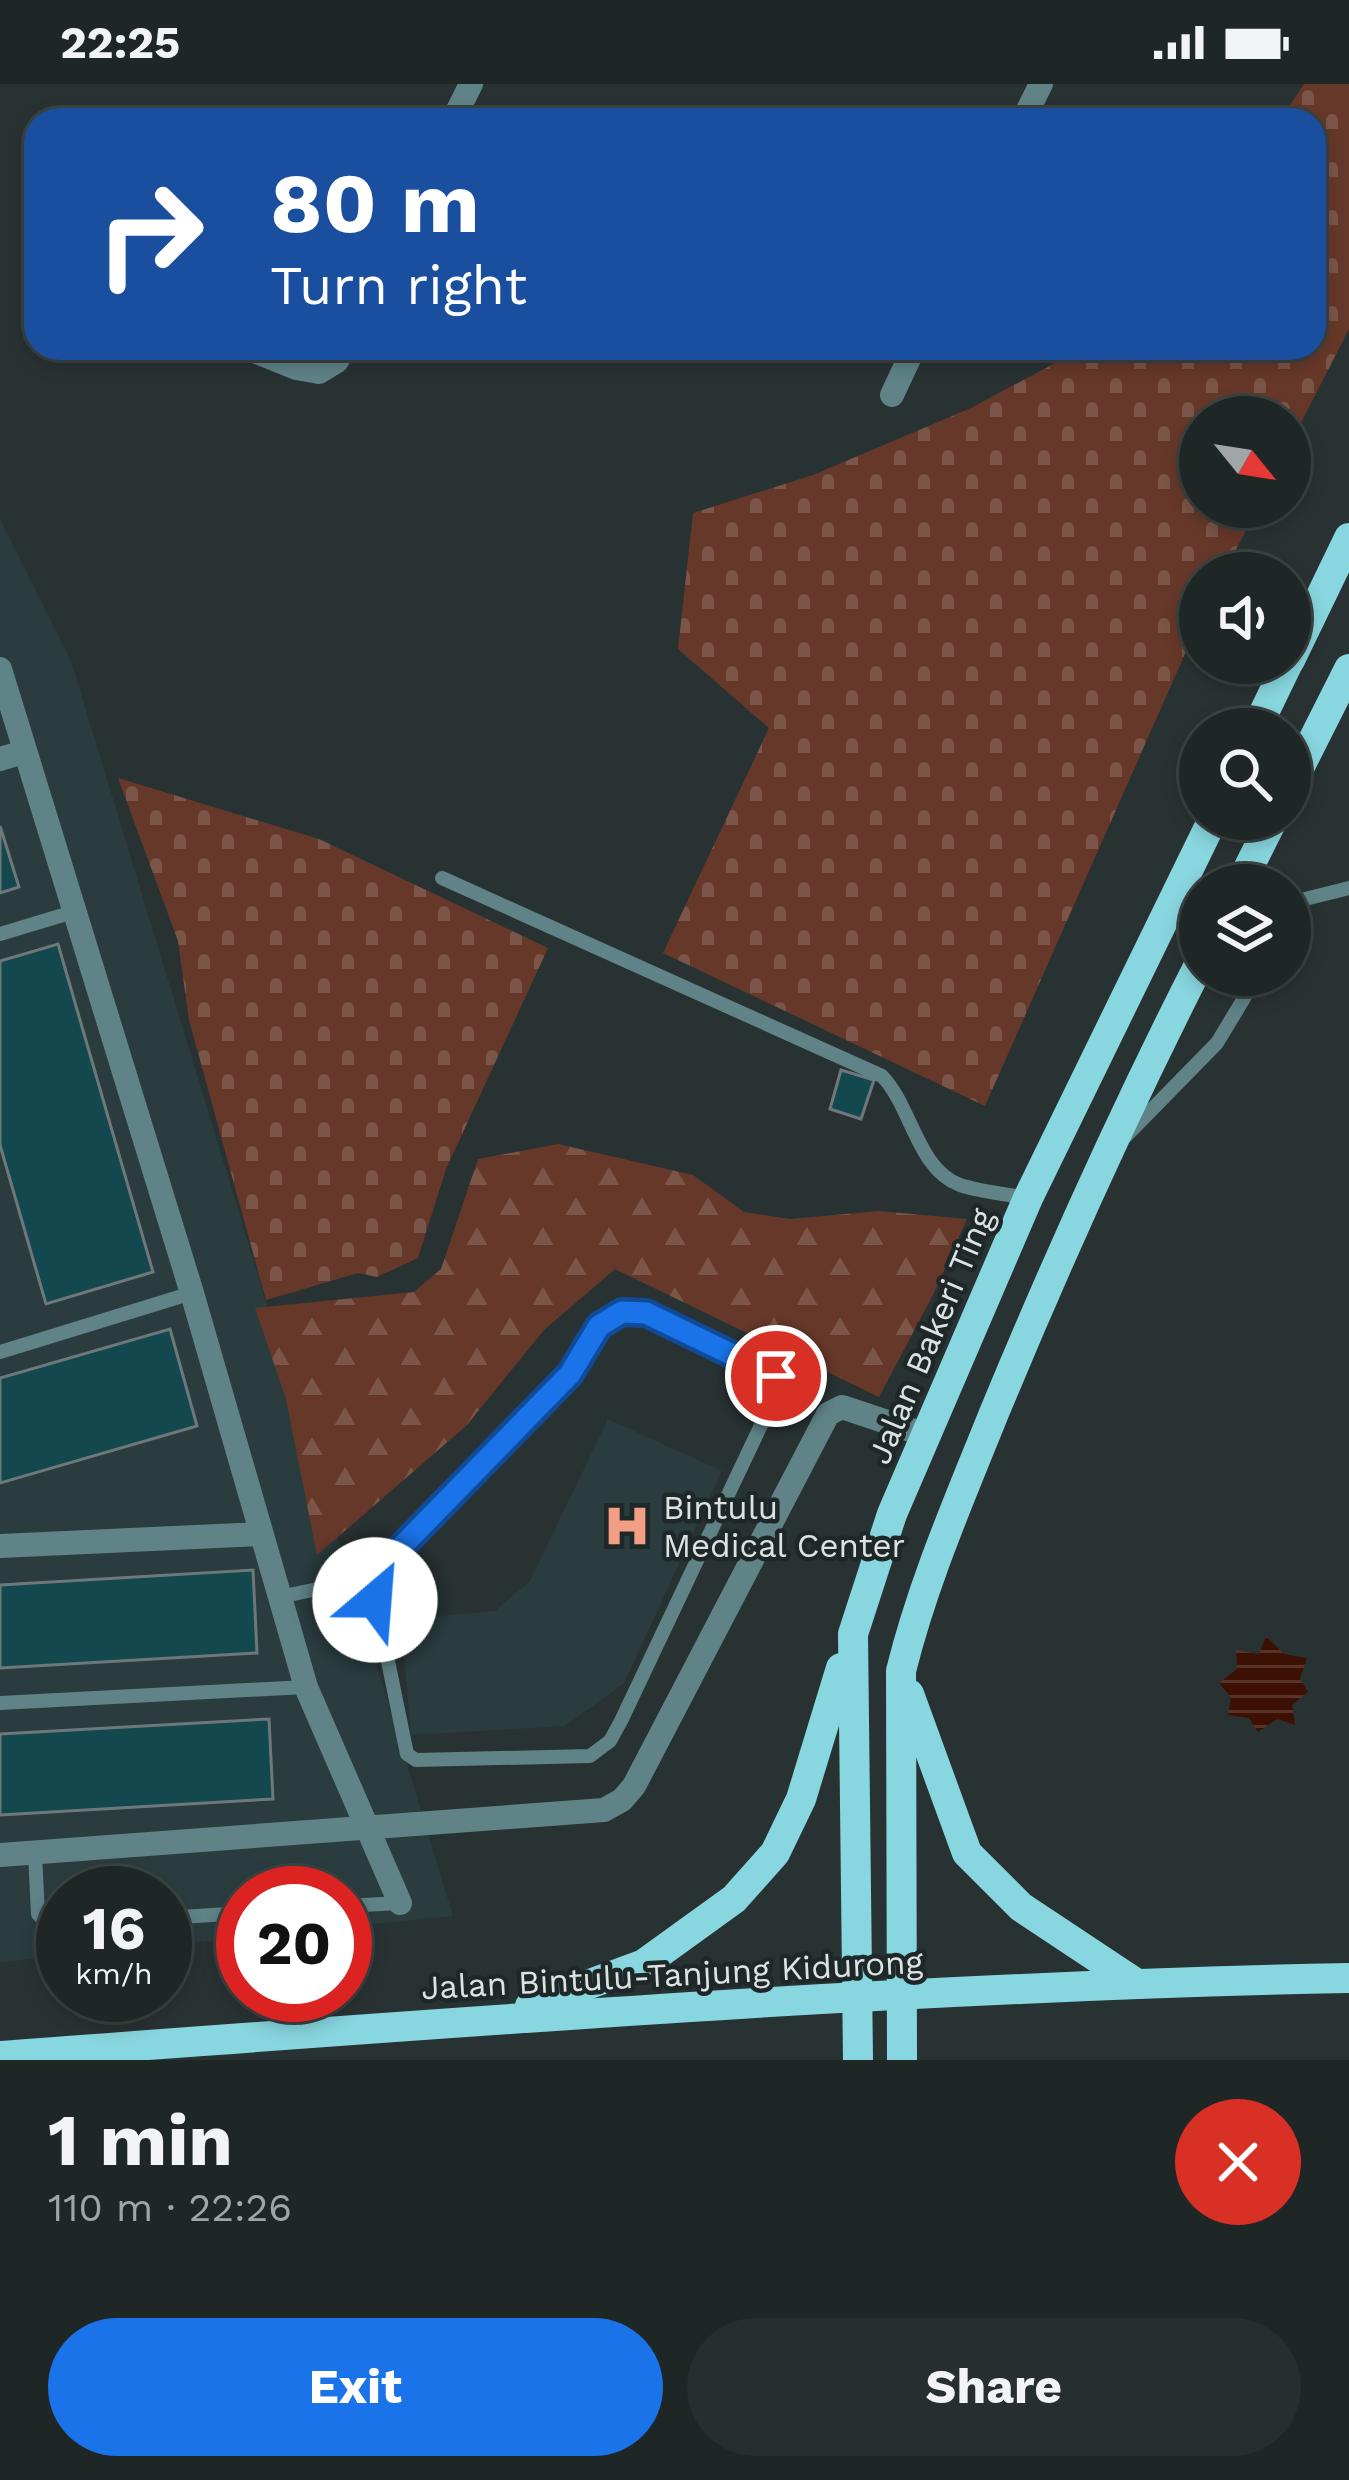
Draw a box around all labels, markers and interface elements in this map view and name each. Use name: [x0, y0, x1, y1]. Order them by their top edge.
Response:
text: 22:25: [60, 16, 180, 69]
text: 80 m: [270, 154, 480, 252]
icon: right: [72, 156, 228, 312]
text: Turn right: [270, 254, 527, 317]
north arrow: [1179, 396, 1311, 528]
map controls: [1179, 396, 1311, 996]
button: sound: [1179, 552, 1311, 684]
button: search: [1179, 708, 1311, 840]
button: layers: [1179, 864, 1311, 996]
street label: Jalan Bakeri Ting: [859, 1202, 1002, 1470]
pin: [725, 1325, 827, 1427]
icon: arrive: [743, 1343, 809, 1409]
place label: Bintulu Medical Center: [663, 1488, 905, 1565]
hospital icon: Bintulu Medical Center: [602, 1501, 652, 1551]
position arrow: [312, 1537, 438, 1663]
speed limit sign: 20: [216, 1866, 372, 2022]
text: 16: [83, 1893, 145, 1964]
street label: Jalan Bintulu-Tanjung Kidurong: [420, 1942, 924, 2007]
text: km/h: [75, 1956, 153, 1991]
text: 1 min: [48, 2098, 233, 2182]
button: close: [1175, 2099, 1301, 2225]
text: 110 m · 22:26: [48, 2185, 292, 2230]
button: Exit: [48, 2318, 663, 2456]
button: Share: [687, 2318, 1301, 2456]

